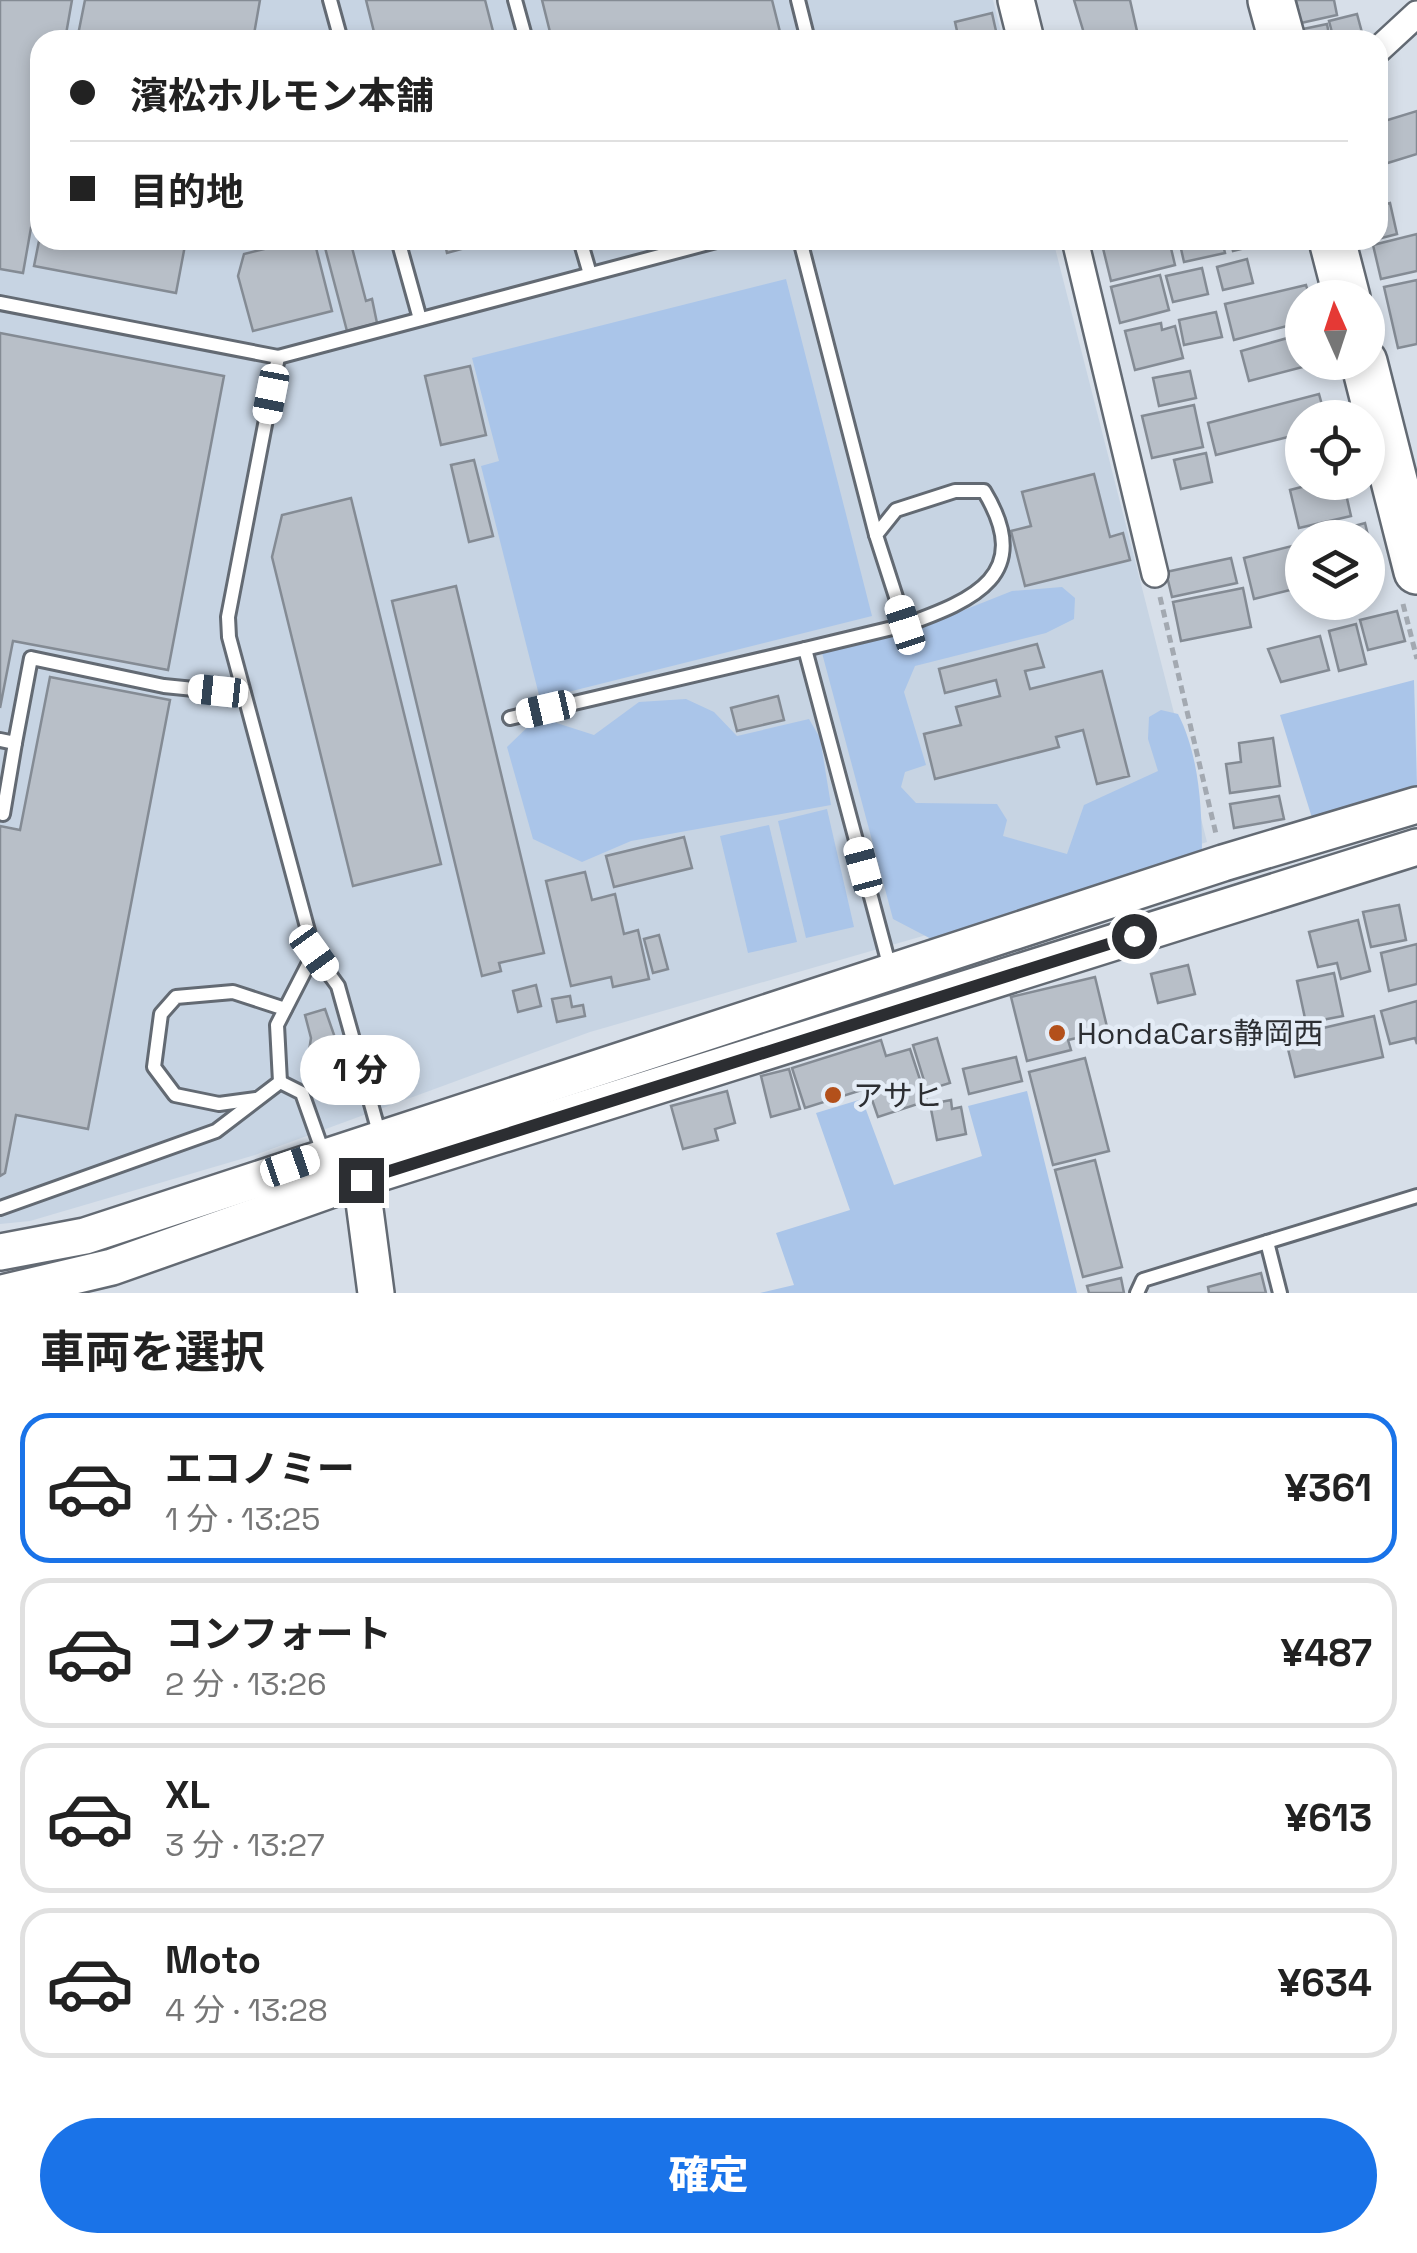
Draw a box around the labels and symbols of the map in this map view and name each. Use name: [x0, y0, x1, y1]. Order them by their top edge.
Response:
north arrow: [1285, 280, 1385, 380]
car: [251, 362, 291, 426]
car: [881, 592, 929, 658]
car: [187, 673, 249, 709]
car: [513, 688, 579, 730]
car: [841, 834, 885, 900]
route start: [1112, 914, 1157, 959]
car: [284, 920, 344, 986]
place label: HondaCars静岡西: [1077, 1014, 1324, 1053]
marker: HondaCars静岡西: [1046, 1022, 1068, 1044]
callout: 1 分: [301, 1035, 421, 1105]
place label: アサヒ: [853, 1076, 943, 1115]
marker: アサヒ: [822, 1084, 844, 1106]
car: [257, 1142, 323, 1190]
route end: [339, 1158, 384, 1203]

